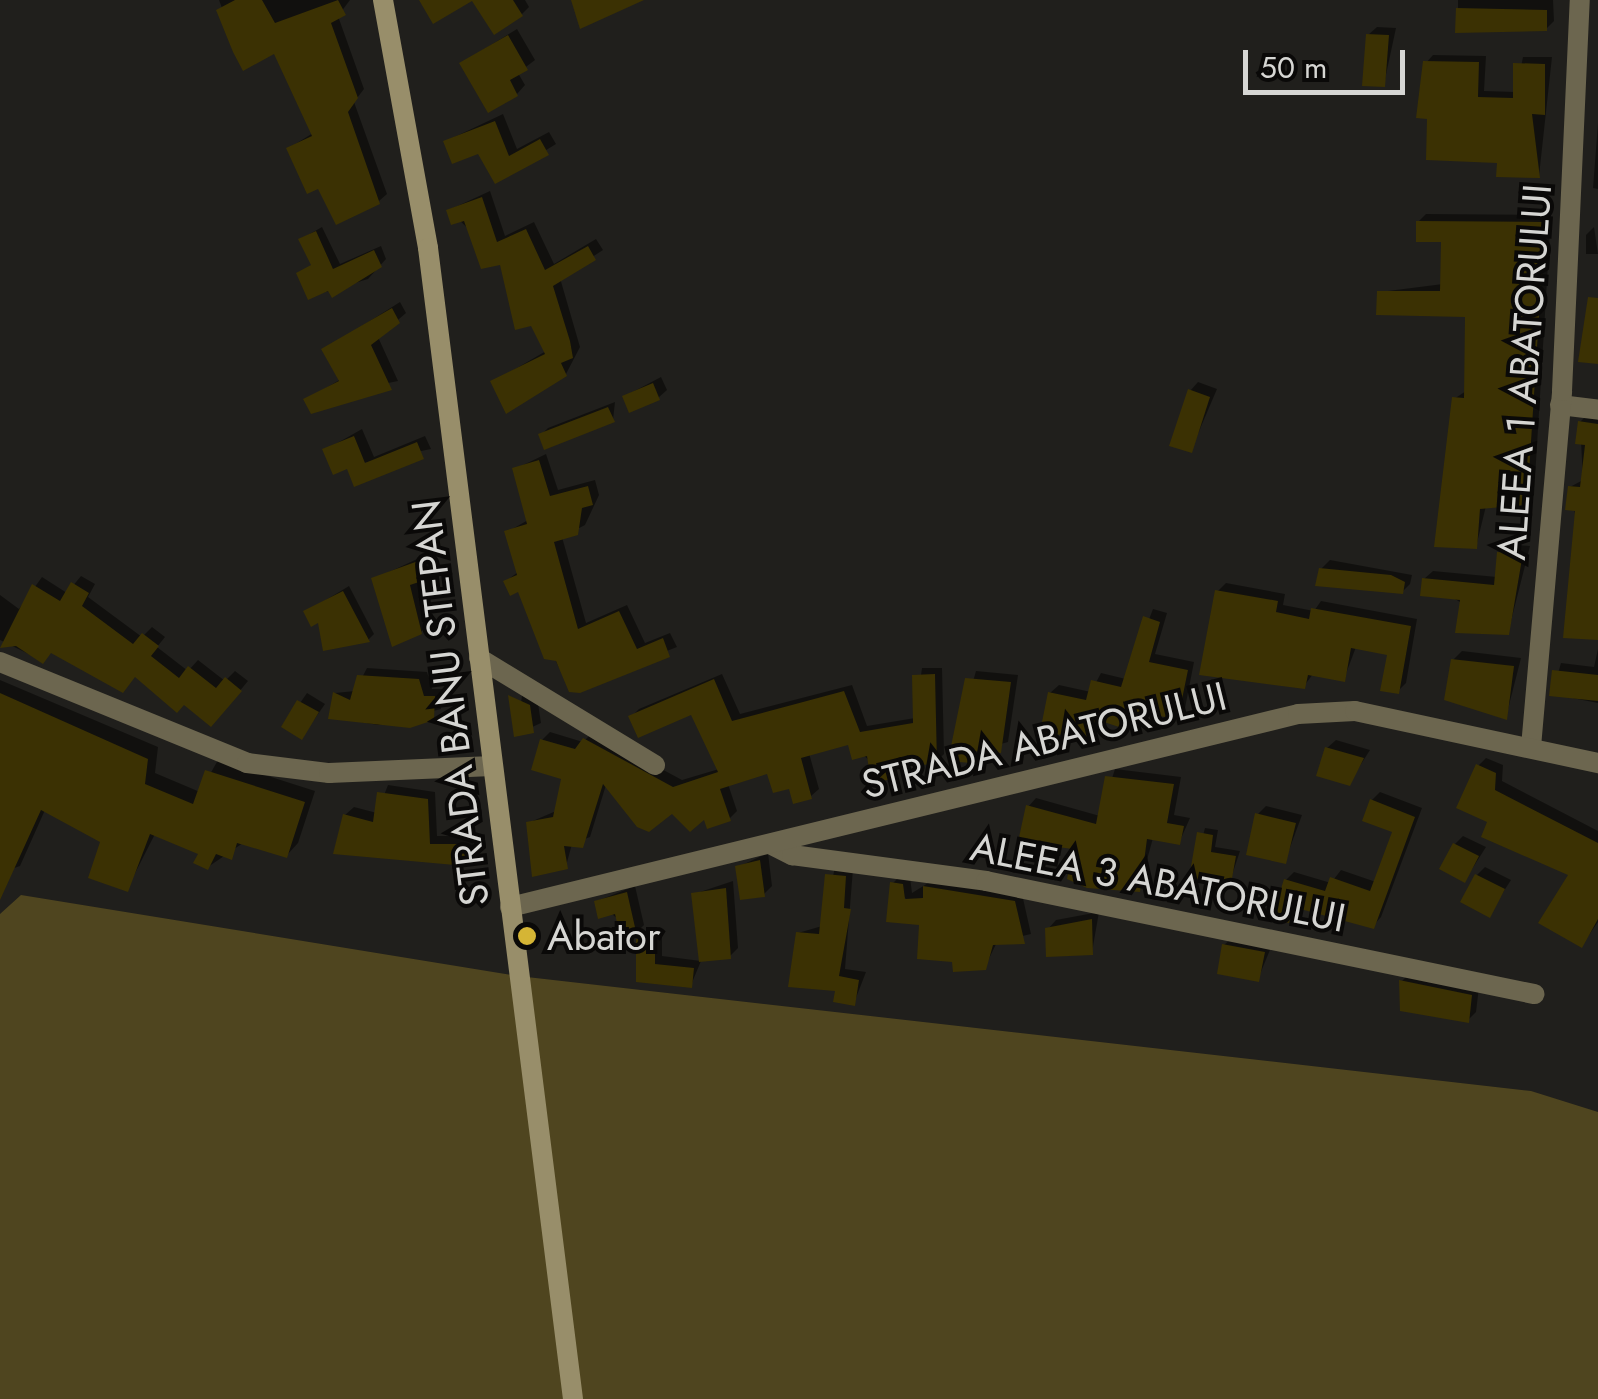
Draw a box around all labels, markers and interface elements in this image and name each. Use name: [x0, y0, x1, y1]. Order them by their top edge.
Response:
scale bar: [1248, 30, 1410, 92]
text: 50 m: [1260, 46, 1327, 89]
street label: ALEEA 1 ABATORULUI: [1487, 182, 1561, 562]
street label: STRADA BANU STEPAN: [401, 497, 499, 909]
street label: STRADA ABATORULUI: [857, 671, 1231, 809]
street label: ALEEA 3 ABATORULUI: [966, 822, 1350, 942]
place label: Abator: [547, 912, 661, 960]
marker: Abator: [516, 925, 538, 947]

